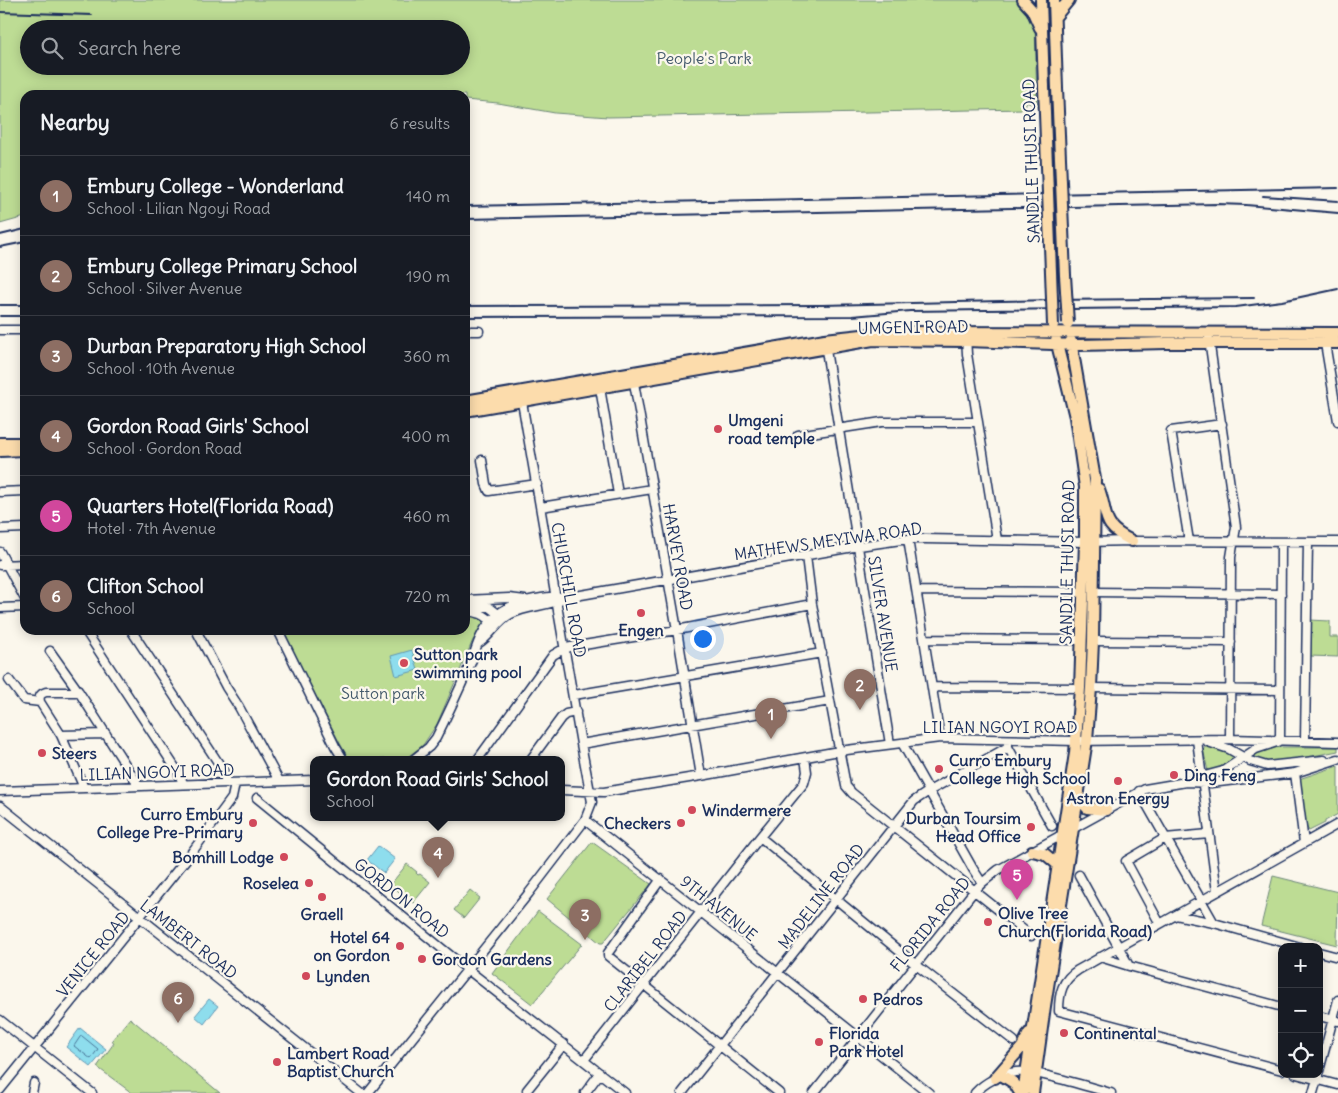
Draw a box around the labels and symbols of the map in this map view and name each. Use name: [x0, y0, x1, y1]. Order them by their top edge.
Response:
park label: People's Park: [656, 48, 752, 68]
street label: SANDILE THUSI ROAD: [1018, 78, 1044, 244]
street label: UMGENI ROAD: [857, 316, 969, 338]
place label: Umgeni road temple: [728, 410, 815, 449]
marker: Umgeni road temple: [712, 423, 724, 435]
street label: SANDILE THUSI ROAD: [1056, 479, 1078, 645]
street label: HARVEY ROAD: [659, 502, 697, 612]
street label: MATHEWS MEYIWA ROAD: [733, 518, 923, 564]
street label: CHURCHILL ROAD: [547, 521, 591, 659]
street label: SILVER AVENUE: [864, 555, 902, 673]
marker: Engen: [635, 607, 647, 619]
place label: Engen: [618, 620, 664, 641]
your location: [690, 626, 716, 652]
place label: Sutton park swimming pool: [414, 644, 522, 683]
marker: Sutton park swimming pool: [398, 657, 410, 669]
pin: 2: [844, 669, 876, 710]
park label: Sutton park: [341, 683, 425, 703]
pin: 1: [755, 698, 787, 739]
street label: LILIAN NGOYI ROAD: [923, 717, 1077, 737]
place label: Steers: [52, 743, 97, 763]
marker: Steers: [36, 747, 48, 759]
place label: Curro Embury College High School: [949, 750, 1090, 789]
street label: LILIAN NGOYI ROAD: [79, 759, 235, 785]
marker: Curro Embury College High School: [933, 763, 945, 775]
place label: Ding Feng: [1184, 765, 1256, 786]
marker: Ding Feng: [1168, 769, 1180, 781]
marker: Astron Energy: [1112, 775, 1124, 787]
place label: Astron Energy: [1067, 788, 1169, 809]
place label: Windermere: [702, 800, 792, 820]
place label: Curro Embury College Pre-Primary: [97, 804, 243, 843]
marker: Windermere: [686, 804, 698, 816]
place label: Durban Toursim Head Office: [906, 808, 1021, 846]
place label: Checkers: [604, 813, 671, 833]
marker: Curro Embury College Pre-Primary: [247, 817, 259, 829]
marker: Checkers: [675, 817, 687, 829]
marker: Durban Toursim Head Office: [1025, 821, 1037, 833]
pin: 4: [422, 837, 454, 878]
street label: MADELINE ROAD: [774, 839, 868, 953]
place label: Bomhill Lodge: [172, 847, 274, 868]
marker: Bomhill Lodge: [278, 851, 290, 863]
street label: GORDON ROAD: [350, 853, 454, 943]
pin: 5: [1001, 859, 1033, 900]
street label: 9TH AVENUE: [677, 871, 761, 945]
place label: Roselea: [243, 873, 299, 893]
street label: FLORIDA ROAD: [886, 873, 974, 975]
marker: Roselea: [303, 877, 315, 889]
marker: Graell: [316, 891, 328, 903]
street label: LAMBERT ROAD: [136, 895, 242, 983]
pin: 3: [569, 899, 601, 940]
place label: Olive Tree Church(Florida Road): [998, 903, 1152, 942]
place label: Graell: [301, 904, 343, 924]
street label: CLARIBEL ROAD: [599, 906, 691, 1016]
street label: VENICE ROAD: [52, 907, 134, 1001]
marker: Olive Tree Church(Florida Road): [982, 916, 994, 928]
place label: Hotel 64 on Gordon: [313, 927, 390, 965]
marker: Hotel 64 on Gordon: [394, 940, 406, 952]
place label: Gordon Gardens: [432, 949, 552, 969]
marker: Gordon Gardens: [416, 953, 428, 965]
place label: Lynden: [316, 966, 370, 987]
marker: Lynden: [300, 970, 312, 982]
pin: 6: [162, 982, 194, 1023]
place label: Pedros: [873, 989, 923, 1009]
marker: Pedros: [857, 993, 869, 1005]
place label: Florida Park Hotel: [829, 1023, 904, 1061]
place label: Continental: [1074, 1023, 1157, 1043]
marker: Continental: [1058, 1027, 1070, 1039]
marker: Florida Park Hotel: [813, 1036, 825, 1048]
place label: Lambert Road Baptist Church: [287, 1043, 394, 1082]
marker: Lambert Road Baptist Church: [271, 1056, 283, 1068]

